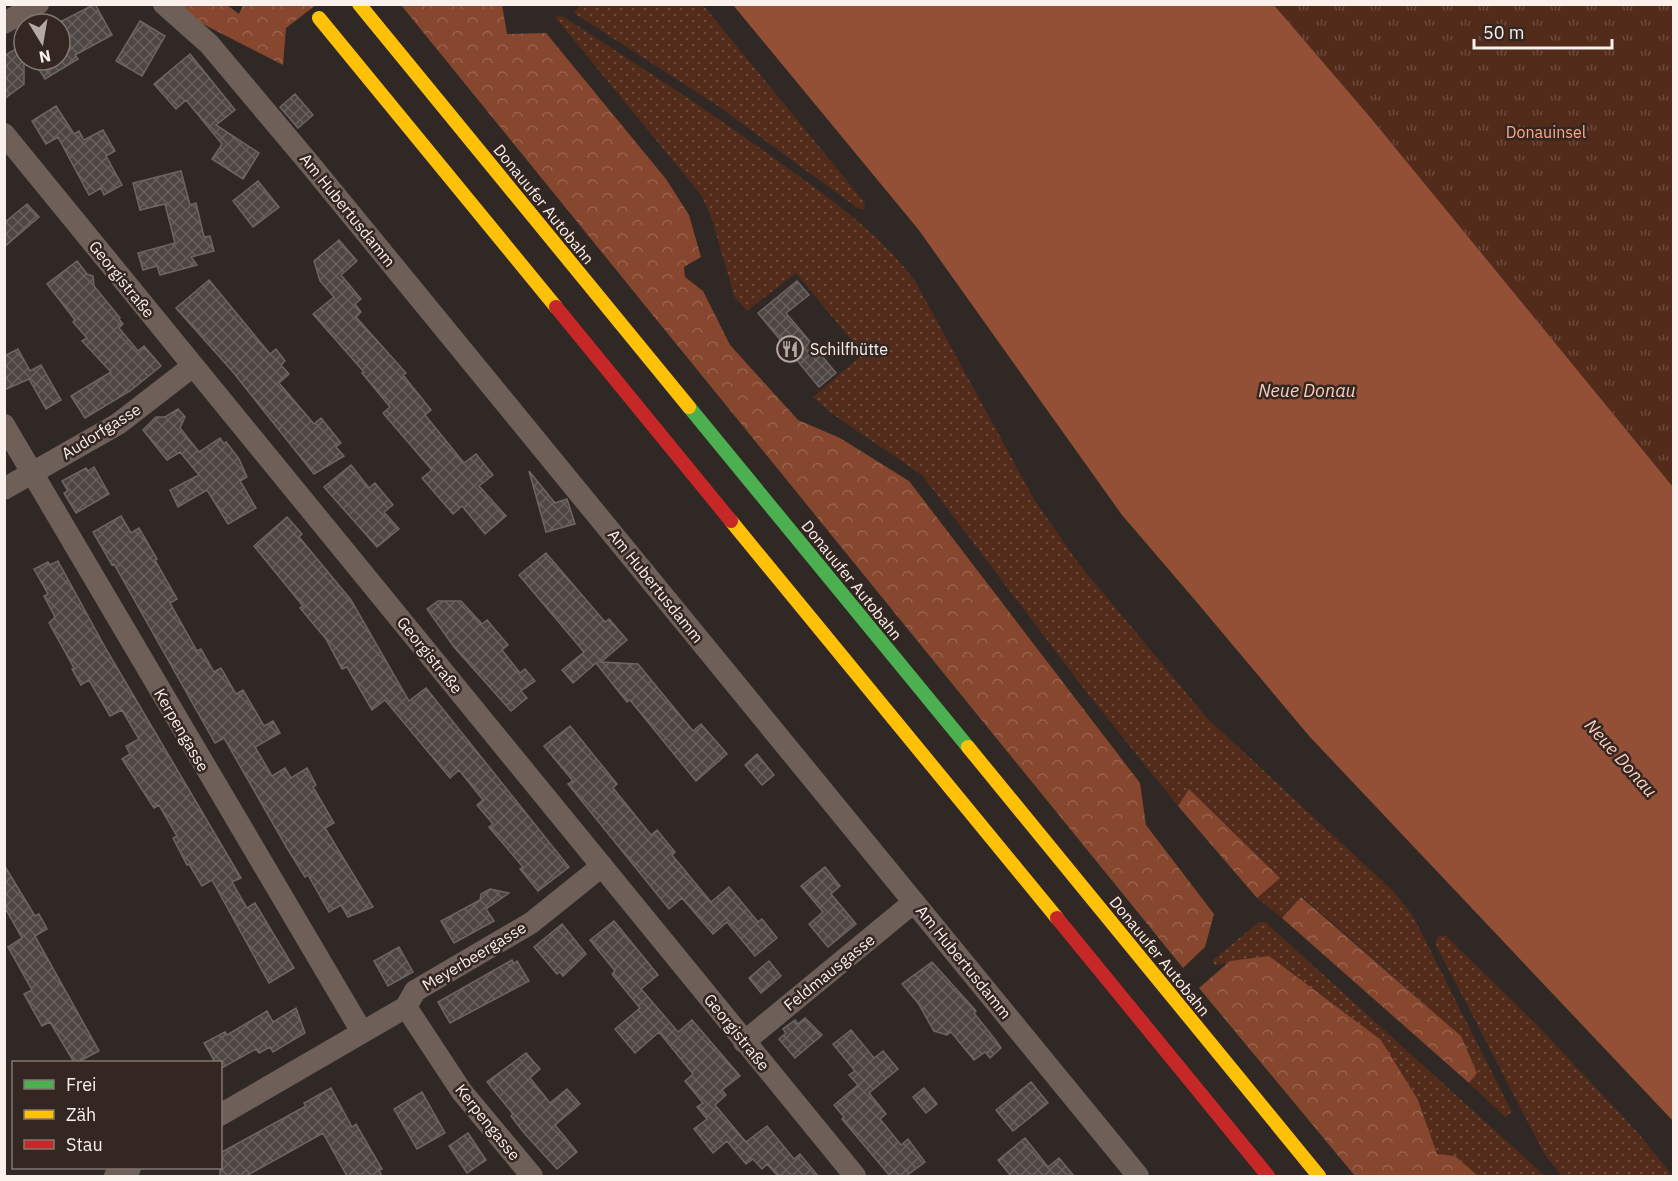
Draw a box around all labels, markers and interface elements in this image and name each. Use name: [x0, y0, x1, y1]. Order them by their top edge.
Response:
north arrow: [12, 12, 72, 72]
scale bar: [1474, 12, 1612, 50]
text: 50 m: [1483, 21, 1525, 44]
text: N: [37, 46, 52, 68]
park label: Donauinsel: [1506, 122, 1586, 142]
street label: Donauufer Autobahn: [489, 140, 599, 268]
street label: Am Hubertusdamm: [296, 149, 400, 271]
street label: Georgistraße: [85, 236, 159, 322]
restaurant icon: Schilfhütte: [775, 334, 805, 364]
place label: Schilfhütte: [810, 339, 888, 359]
water label: Neue Donau: [1258, 379, 1356, 402]
street label: Audorfgasse: [58, 399, 145, 463]
street label: Donauufer Autobahn: [797, 516, 907, 644]
street label: Am Hubertusdamm: [604, 525, 708, 647]
street label: Georgistraße: [393, 612, 467, 698]
street label: Kerpengasse: [150, 685, 214, 775]
water label: Neue Donau: [1580, 714, 1662, 802]
street label: Donauufer Autobahn: [1105, 892, 1215, 1020]
street label: Am Hubertusdamm: [912, 901, 1016, 1023]
street label: Meyerbeergasse: [418, 917, 530, 995]
street label: Feldmausgasse: [779, 929, 879, 1015]
street label: Georgistraße: [700, 989, 774, 1075]
legend: [12, 1061, 222, 1169]
text: Frei: [66, 1073, 97, 1096]
street label: Kerpengasse: [451, 1080, 525, 1165]
text: Zäh: [66, 1103, 96, 1126]
text: Stau: [66, 1133, 103, 1156]

